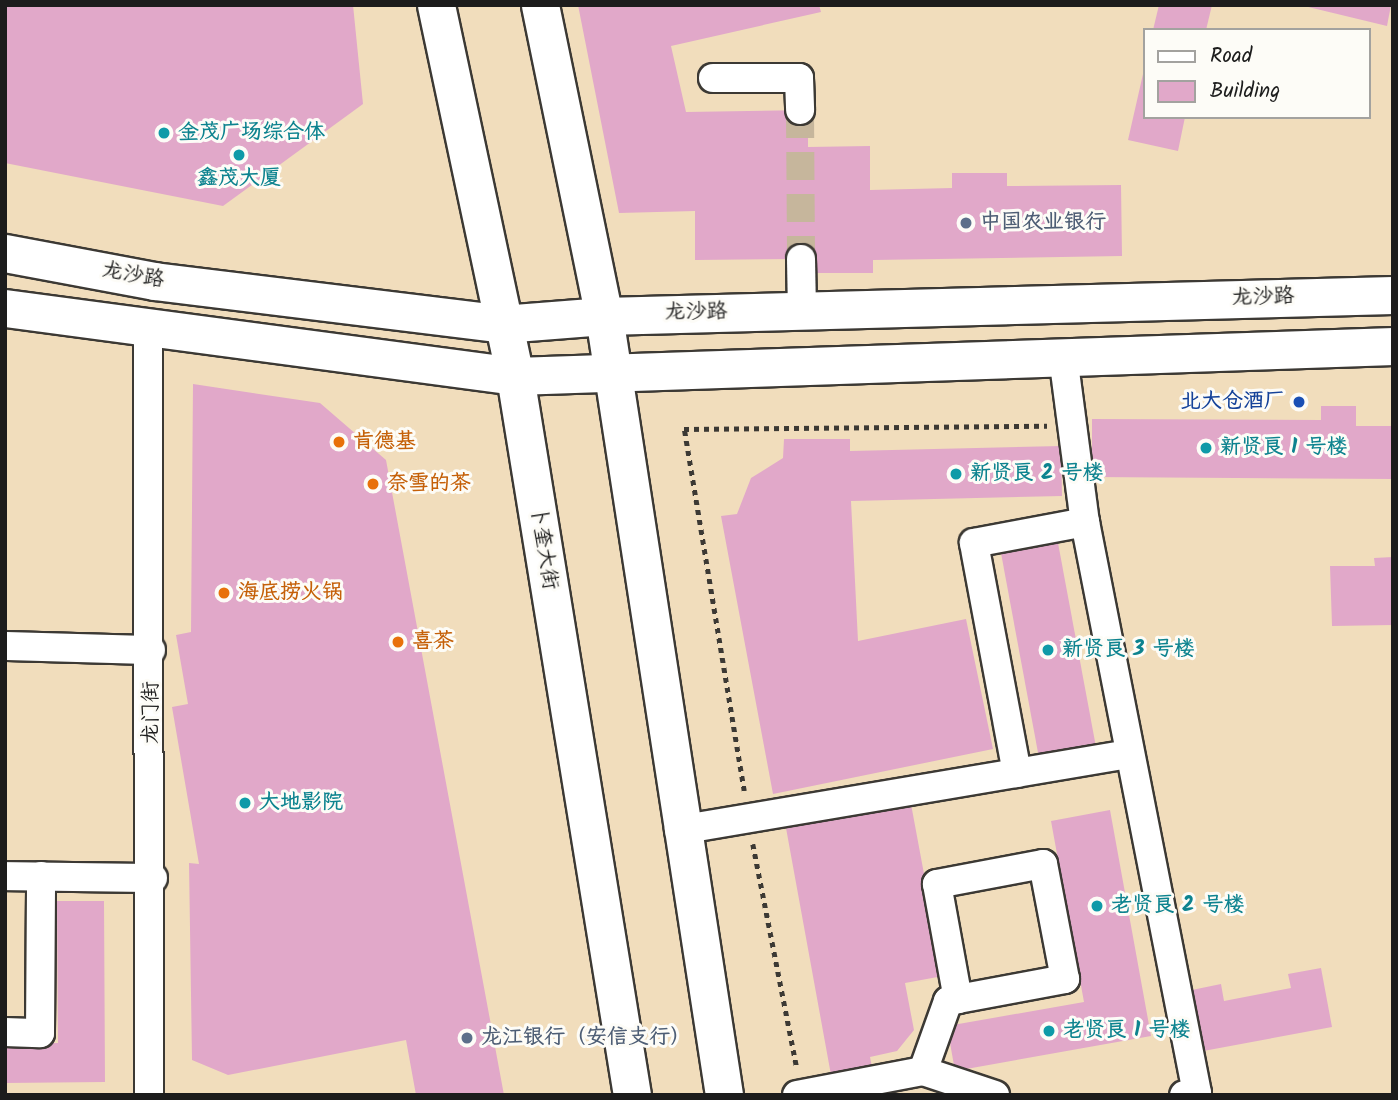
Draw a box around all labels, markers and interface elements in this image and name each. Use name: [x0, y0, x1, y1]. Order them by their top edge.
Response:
legend: [1142, 28, 1370, 119]
text: Road: [1210, 40, 1252, 73]
text: Building: [1210, 75, 1280, 108]
place label: 金茂广场综合体: [178, 120, 325, 146]
marker: 金茂广场综合体: [156, 125, 172, 141]
marker: 鑫茂大厦: [231, 147, 247, 163]
place label: 鑫茂大厦: [197, 166, 281, 192]
place label: 中国农业银行: [980, 210, 1106, 236]
marker: 中国农业银行: [958, 215, 974, 231]
street label: 龙沙路: [100, 258, 166, 294]
street label: 龙沙路: [1231, 284, 1295, 312]
street label: 龙沙路: [664, 300, 728, 326]
place label: 北大仓酒厂: [1180, 389, 1285, 415]
marker: 北大仓酒厂: [1291, 394, 1307, 410]
place label: 肯德基: [353, 429, 416, 455]
marker: 肯德基: [331, 434, 347, 450]
place label: 新贤良 1 号楼: [1220, 435, 1348, 461]
marker: 新贤良 1 号楼: [1198, 440, 1214, 456]
place label: 新贤良 2 号楼: [970, 461, 1103, 487]
marker: 新贤良 2 号楼: [948, 466, 964, 482]
place label: 奈雪的茶: [387, 471, 471, 497]
marker: 奈雪的茶: [365, 476, 381, 492]
street label: 卜奎大街: [524, 505, 562, 591]
place label: 海底捞火锅: [238, 580, 343, 606]
marker: 海底捞火锅: [216, 585, 232, 601]
place label: 喜茶: [412, 629, 454, 655]
marker: 喜茶: [390, 634, 406, 650]
place label: 新贤良 3 号楼: [1062, 637, 1195, 663]
marker: 新贤良 3 号楼: [1040, 642, 1056, 658]
street label: 龙门街: [139, 682, 165, 744]
place label: 大地影院: [259, 790, 343, 816]
marker: 大地影院: [237, 795, 253, 811]
place label: 老贤良 2 号楼: [1111, 893, 1244, 919]
marker: 老贤良 2 号楼: [1089, 898, 1105, 914]
place label: 老贤良 1 号楼: [1063, 1018, 1191, 1044]
marker: 老贤良 1 号楼: [1041, 1023, 1057, 1039]
place label: 龙江银行（安信支行）: [481, 1025, 691, 1051]
marker: 龙江银行（安信支行）: [459, 1030, 475, 1046]

